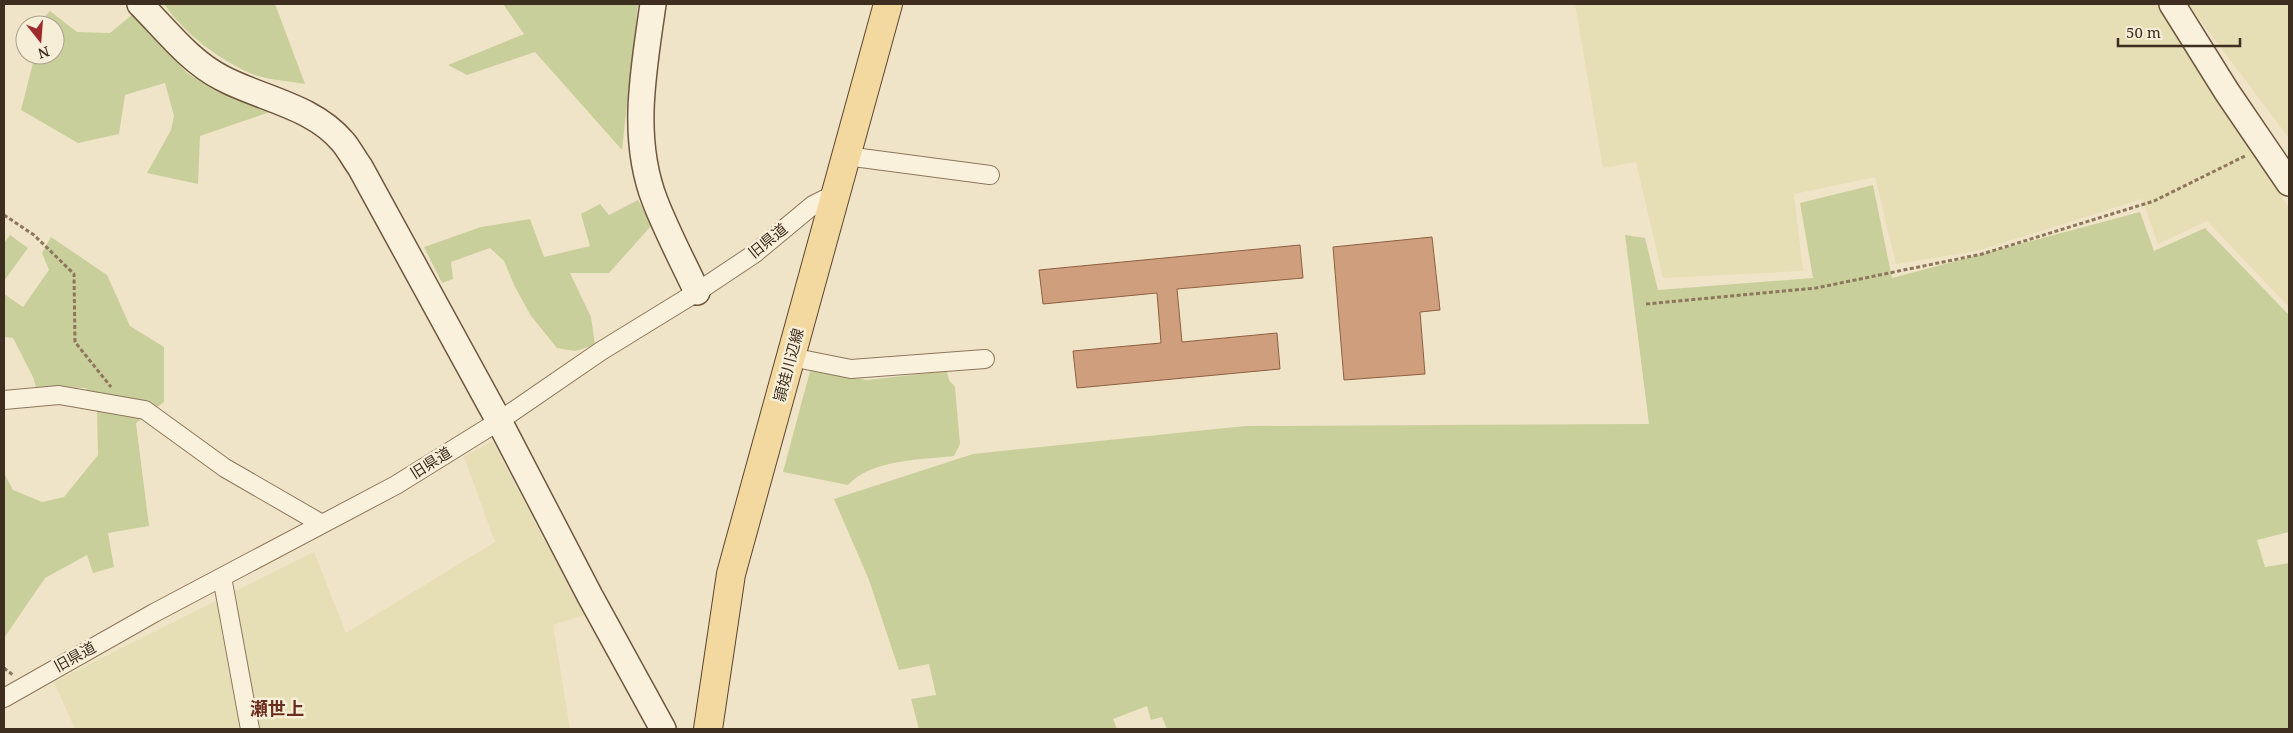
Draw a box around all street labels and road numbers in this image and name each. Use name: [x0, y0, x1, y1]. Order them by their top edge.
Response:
street label: 旧県道: [744, 218, 791, 262]
street label: 頴娃川辺線: [769, 326, 807, 404]
street label: 旧県道: [406, 442, 455, 483]
street label: 旧県道: [50, 636, 99, 676]

